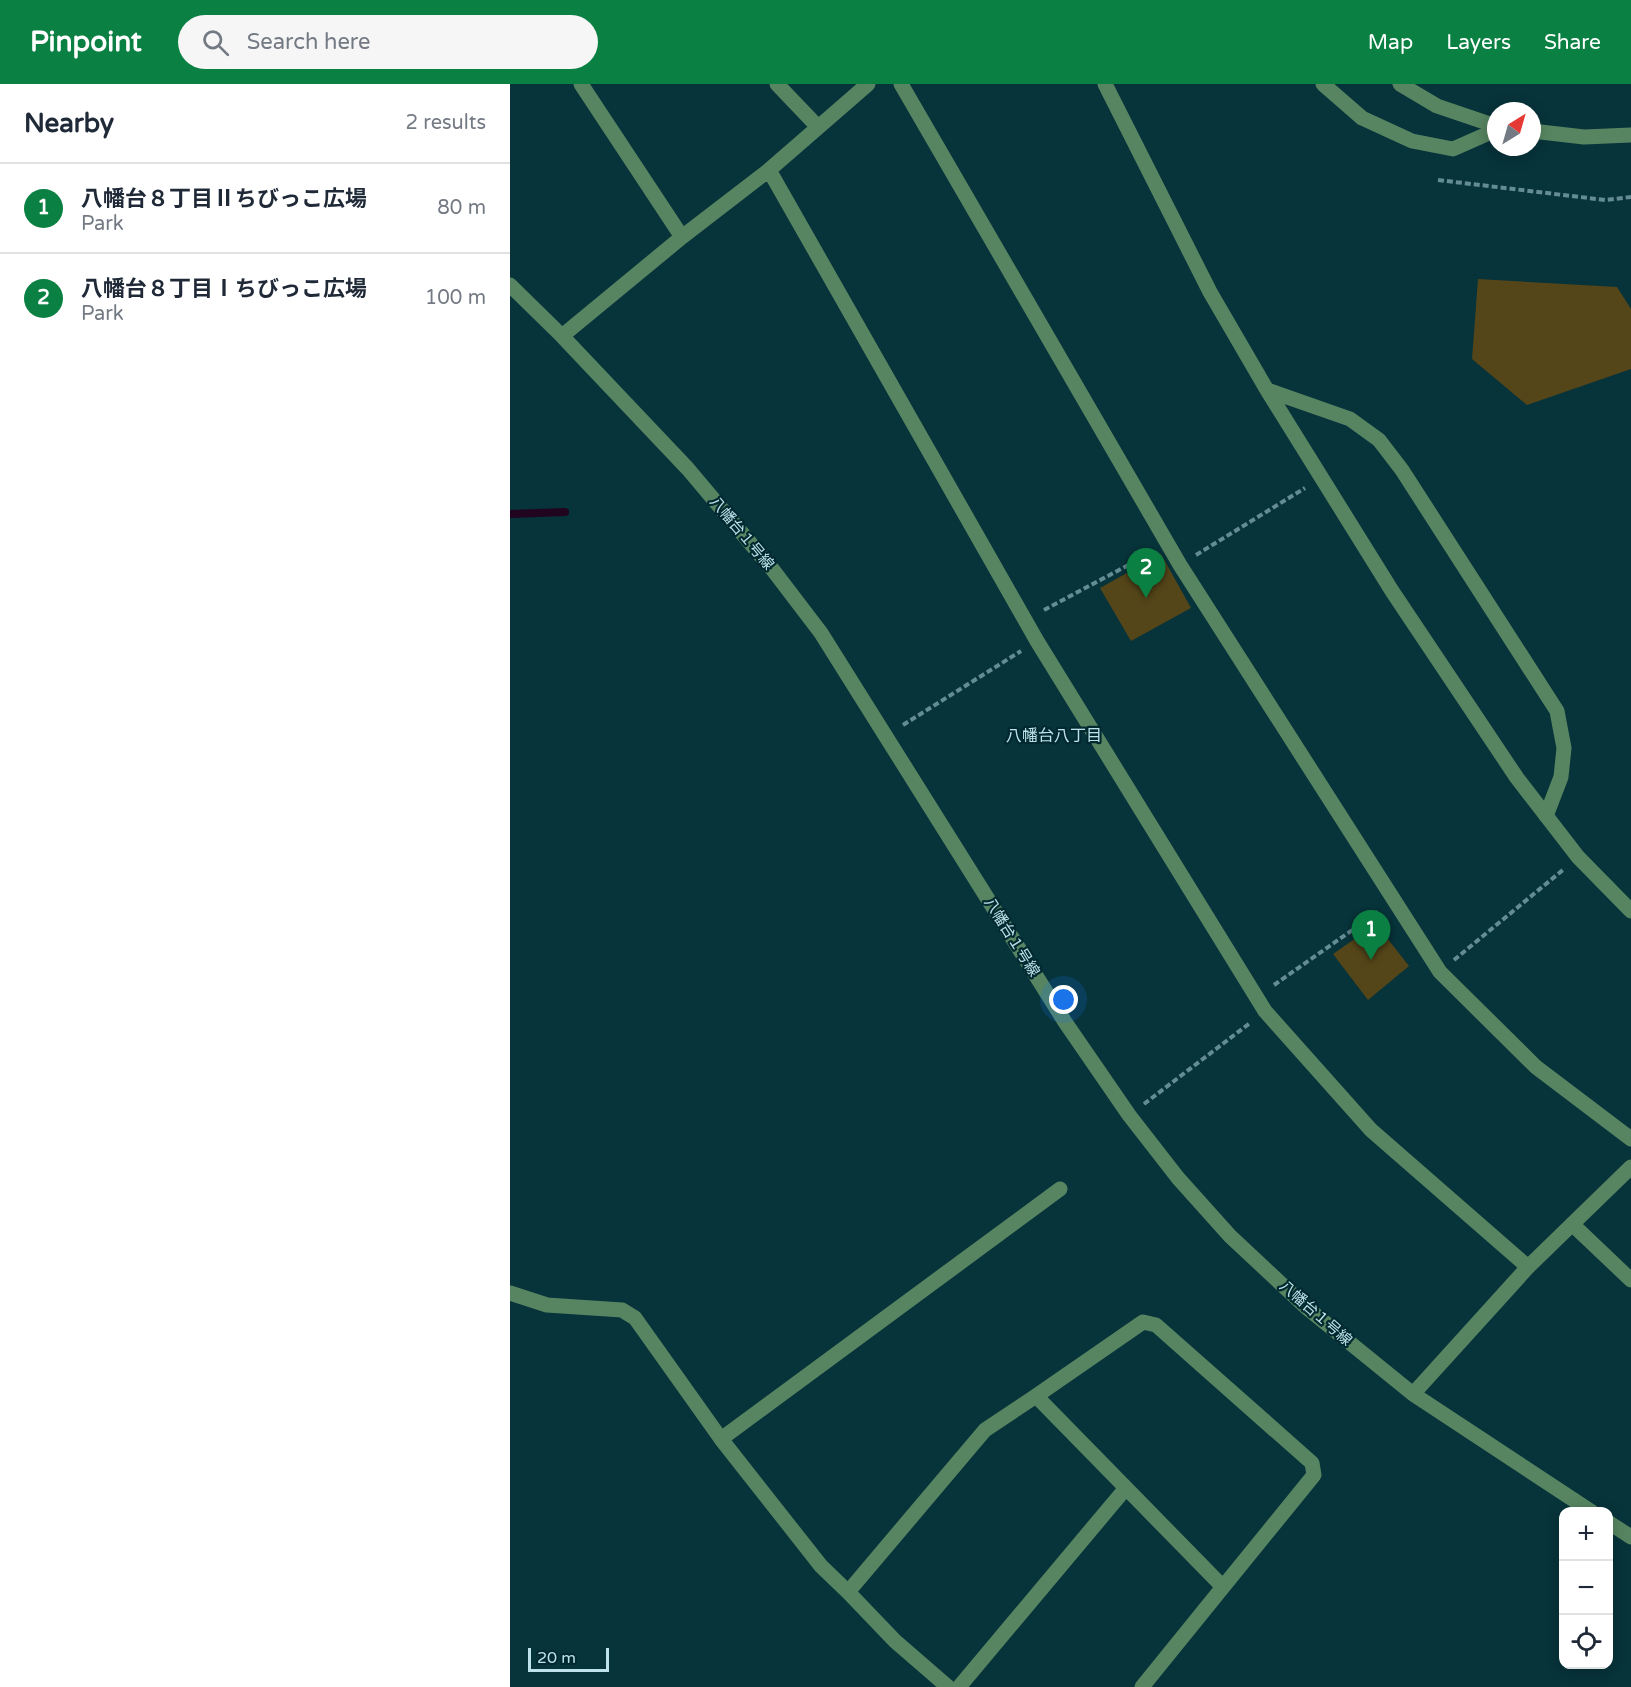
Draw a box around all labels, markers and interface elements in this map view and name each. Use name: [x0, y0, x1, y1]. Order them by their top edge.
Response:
search box: [178, 15, 598, 69]
text: Pinpoint: [30, 25, 142, 59]
icon: search: [199, 26, 232, 59]
text: Search here: [247, 29, 370, 55]
text: Map: [1368, 30, 1413, 55]
text: Layers: [1446, 30, 1511, 55]
text: Share: [1544, 30, 1601, 55]
north arrow: [1487, 102, 1541, 156]
text: Nearby: [24, 108, 114, 139]
text: 2 results: [406, 111, 486, 135]
text: 八幡台８丁目Ⅱちびっこ広場: [81, 186, 367, 212]
text: 1: [37, 196, 50, 220]
text: 80 m: [437, 196, 486, 220]
text: Park: [81, 212, 124, 236]
text: 八幡台８丁目Ⅰちびっこ広場: [81, 276, 367, 302]
text: 2: [37, 286, 50, 310]
text: 100 m: [425, 286, 486, 310]
text: Park: [81, 302, 124, 326]
street label: 八幡台１号線: [706, 493, 778, 573]
pin: 2: [1126, 548, 1166, 598]
district label: 八幡台八丁目: [1006, 726, 1102, 746]
street label: 八幡台１号線: [981, 894, 1043, 980]
pin: 1: [1352, 910, 1390, 960]
your location: [1049, 985, 1078, 1014]
street label: 八幡台１号線: [1276, 1277, 1356, 1349]
map controls: [1559, 1507, 1613, 1669]
button: +: [1559, 1507, 1613, 1561]
button: −: [1559, 1561, 1613, 1615]
button: locate: [1559, 1615, 1613, 1669]
scale bar: [528, 1645, 609, 1672]
text: 20 m: [537, 1648, 576, 1668]

